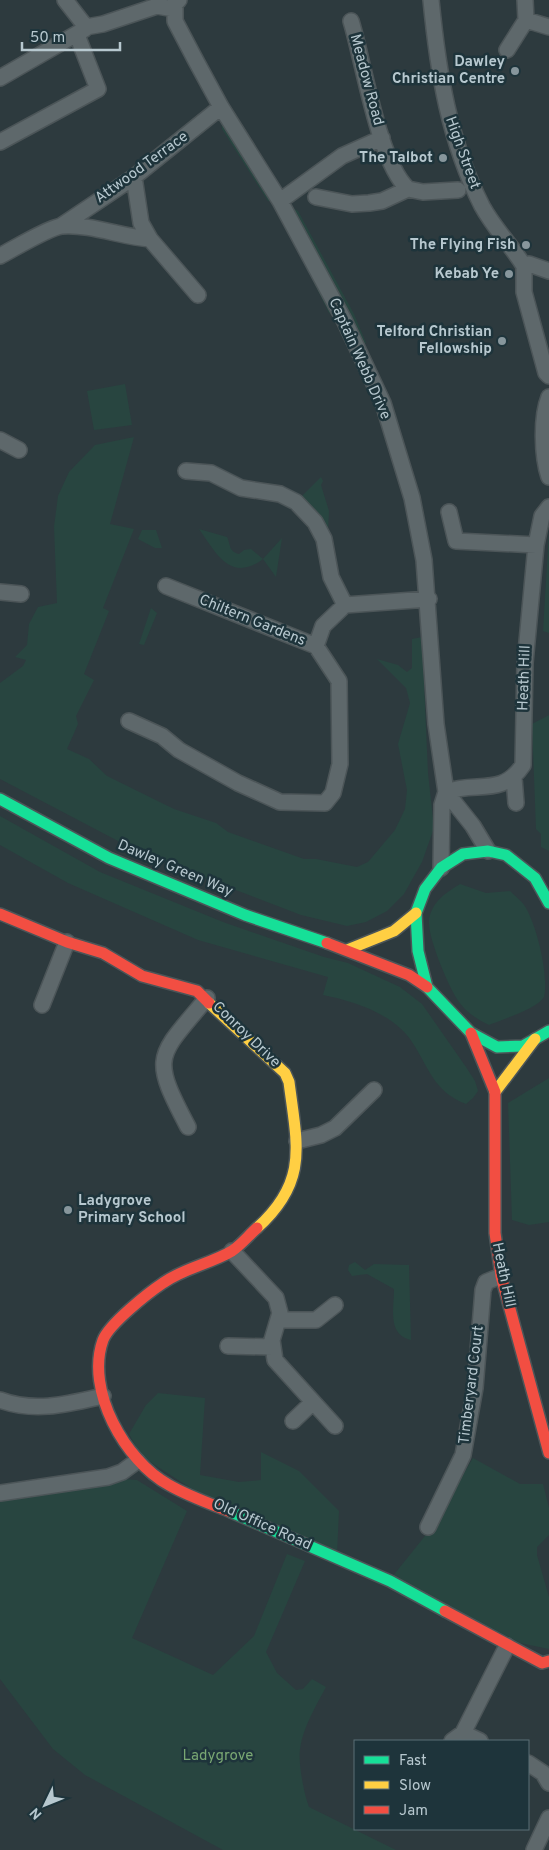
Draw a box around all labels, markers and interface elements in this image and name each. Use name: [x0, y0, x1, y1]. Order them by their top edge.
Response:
scale bar: [22, 20, 120, 52]
text: 50 m: [30, 29, 65, 48]
street label: Meadow Road: [345, 32, 387, 128]
place label: Dawley Christian Centre: [392, 53, 505, 89]
marker: Dawley Christian Centre: [509, 65, 521, 77]
street label: High Street: [440, 114, 484, 192]
street label: Attwood Terrace: [92, 128, 192, 208]
place label: The Talbot: [359, 149, 433, 168]
marker: The Talbot: [437, 152, 449, 164]
place label: The Flying Fish: [410, 236, 516, 255]
marker: The Flying Fish: [520, 239, 532, 251]
place label: Kebab Ye: [435, 265, 499, 284]
marker: Kebab Ye: [503, 268, 515, 280]
street label: Captain Webb Drive: [324, 295, 394, 423]
place label: Telford Christian Fellowship: [377, 323, 492, 359]
marker: Telford Christian Fellowship: [496, 335, 508, 347]
street label: Chiltern Gardens: [196, 591, 308, 651]
street label: Heath Hill: [514, 645, 536, 711]
street label: Dawley Green Way: [114, 836, 236, 902]
street label: Conroy Drive: [208, 998, 284, 1072]
place label: Ladygrove Primary School: [78, 1192, 186, 1228]
marker: Ladygrove Primary School: [62, 1204, 74, 1216]
street label: Heath Hill: [487, 1241, 519, 1309]
street label: Timberyard Court: [455, 1324, 489, 1446]
street label: Old Office Road: [210, 1495, 314, 1555]
legend: [354, 1740, 529, 1830]
park label: Ladygrove: [183, 1747, 253, 1766]
text: Fast: [399, 1752, 427, 1771]
text: Slow: [399, 1777, 431, 1796]
north arrow: [20, 1780, 70, 1830]
text: Jam: [399, 1802, 428, 1821]
text: N: [27, 1803, 46, 1822]

